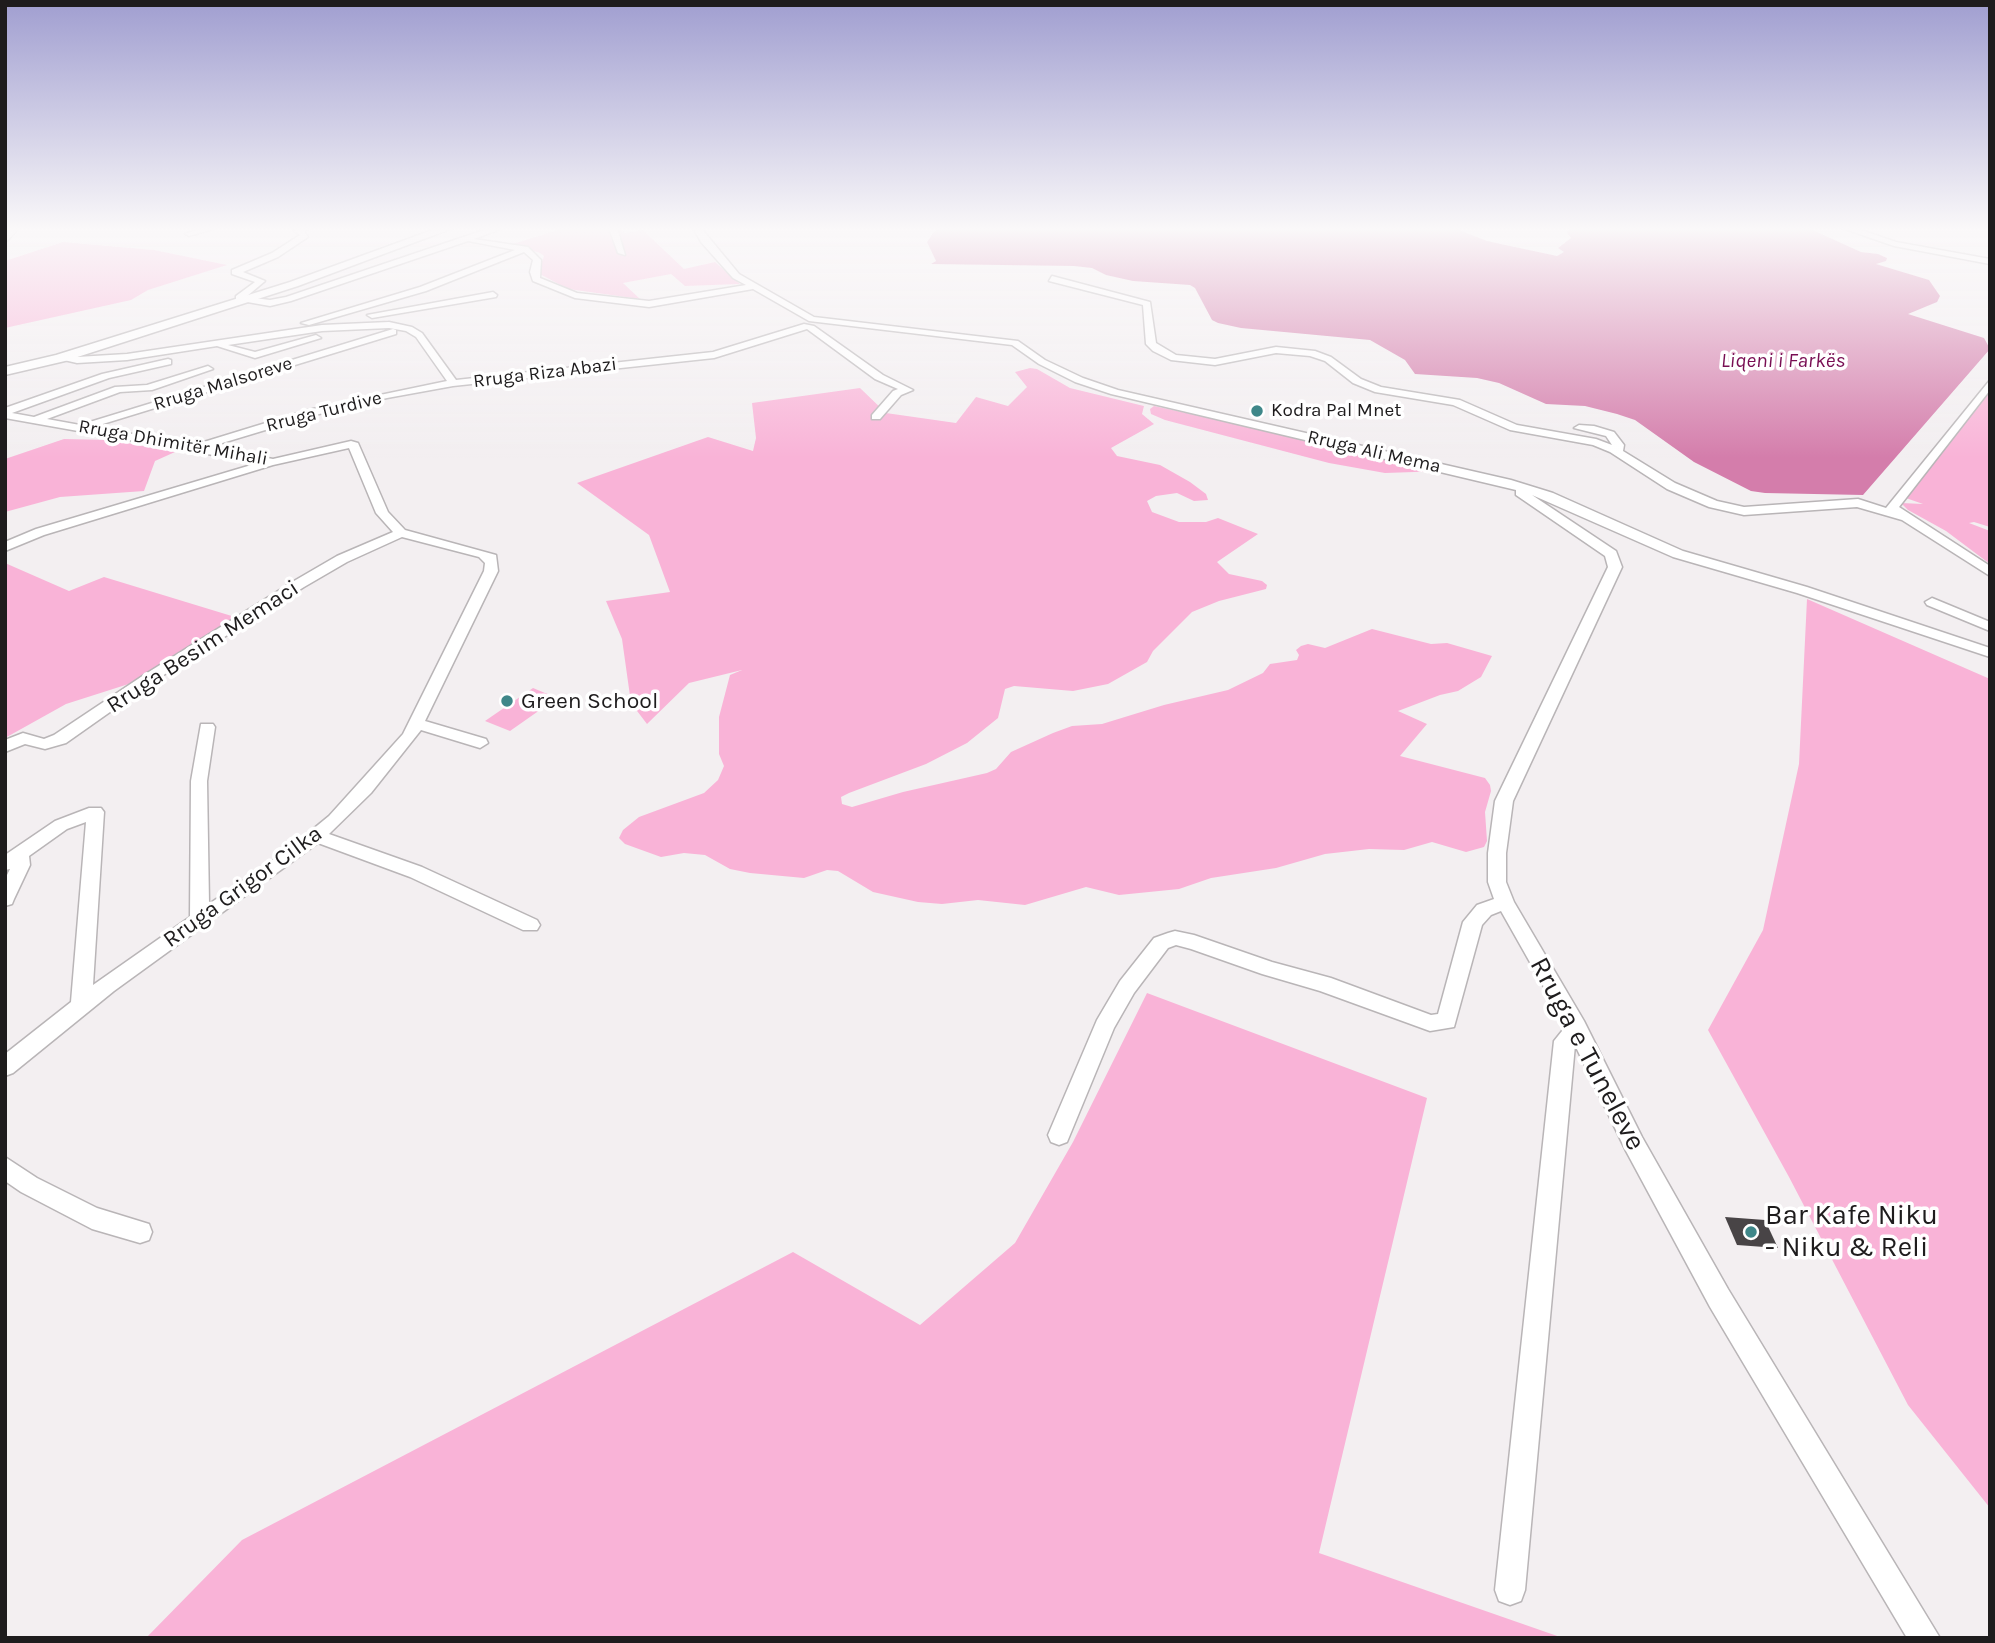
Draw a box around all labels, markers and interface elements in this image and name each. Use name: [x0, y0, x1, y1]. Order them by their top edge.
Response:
water label: Liqeni i Farkës: [1721, 348, 1845, 374]
street label: Rruga Malsoreve: [151, 352, 295, 416]
street label: Rruga Riza Abazi: [472, 353, 618, 393]
street label: Rruga Turdive: [264, 387, 384, 437]
place label: Kodra Pal Mnet: [1271, 400, 1401, 422]
marker: Kodra Pal Mnet: [1249, 403, 1265, 419]
street label: Rruga Dhimitër Mihali: [77, 415, 269, 471]
street label: Rruga Ali Mema: [1305, 426, 1443, 478]
street label: Rruga Besim Memaci: [102, 575, 304, 719]
place label: Green School: [521, 687, 658, 715]
marker: Green School: [499, 693, 515, 709]
street label: Rruga Grigor Cilka: [158, 820, 328, 954]
street label: Rruga e Tuneleve: [1522, 952, 1652, 1156]
place label: Bar Kafe Niku - Niku & Reli: [1765, 1199, 1938, 1265]
marker: Bar Kafe Niku - Niku & Reli: [1743, 1224, 1759, 1240]

